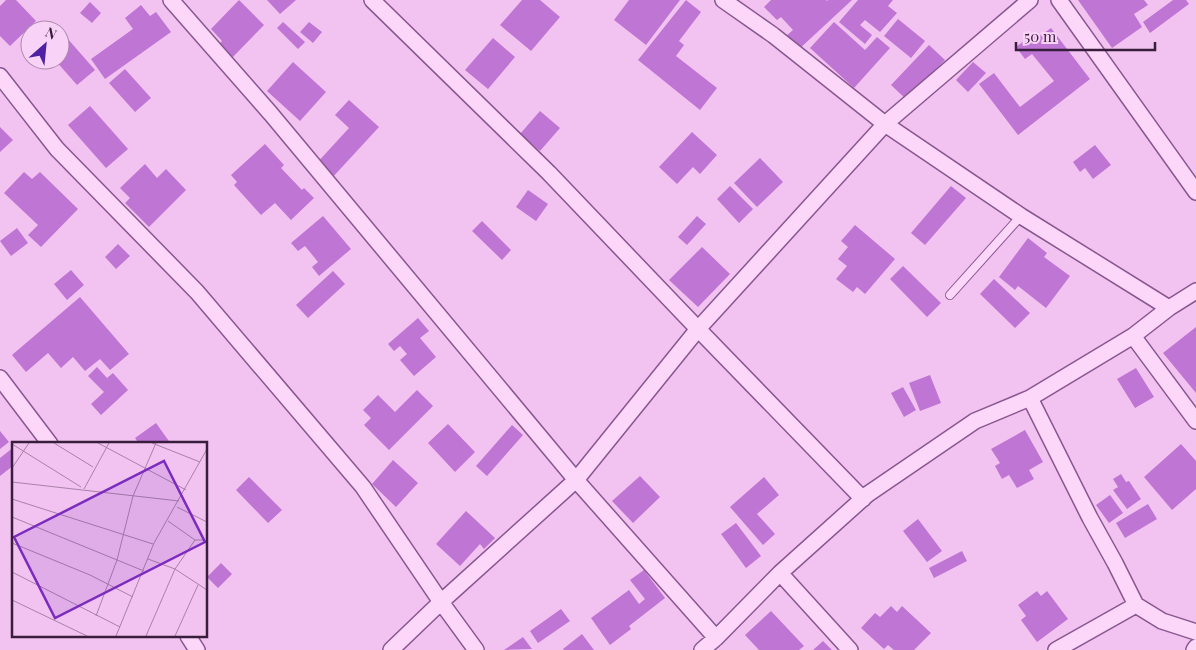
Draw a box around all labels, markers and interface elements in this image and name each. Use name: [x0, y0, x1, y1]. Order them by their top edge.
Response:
north arrow: [20, 20, 70, 70]
scale bar: [1016, 20, 1155, 52]
text: N: [42, 22, 60, 44]
text: 50 m: [1024, 26, 1057, 46]
inset map: [12, 442, 208, 638]

